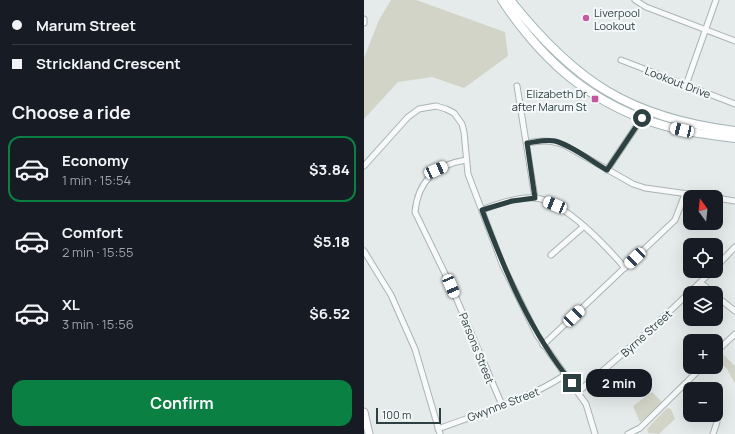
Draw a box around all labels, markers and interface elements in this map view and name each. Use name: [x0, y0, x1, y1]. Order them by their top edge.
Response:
place label: Liverpool Lookout: [594, 5, 640, 33]
marker: Liverpool Lookout: [581, 13, 591, 23]
text: Marum Street: [36, 15, 136, 36]
text: Strickland Crescent: [36, 53, 181, 74]
street label: Lookout Drive: [643, 63, 714, 102]
place label: Elizabeth Dr after Marum St: [512, 86, 587, 114]
marker: Elizabeth Dr after Marum St: [590, 94, 600, 104]
text: Choose a ride: [12, 100, 131, 124]
route start: [633, 109, 651, 127]
car: [669, 121, 695, 139]
text: Economy: [62, 150, 129, 171]
icon: car: [14, 151, 50, 187]
text: $3.84: [309, 159, 350, 180]
car: [423, 160, 449, 180]
text: 1 min · 15:54: [62, 171, 131, 189]
north arrow: [683, 190, 723, 230]
map controls: [683, 190, 723, 422]
car: [542, 195, 568, 215]
text: Comfort: [62, 222, 123, 243]
icon: car: [14, 223, 50, 259]
text: $5.18: [313, 231, 350, 252]
button: locate: [683, 238, 723, 278]
text: 2 min · 15:55: [62, 243, 133, 261]
car: [622, 245, 648, 271]
car: [441, 273, 461, 299]
button: layers: [683, 286, 723, 326]
text: XL: [62, 294, 80, 315]
icon: car: [14, 295, 50, 331]
text: $6.52: [309, 303, 350, 324]
car: [561, 303, 587, 329]
street label: Byrne Street: [617, 306, 675, 360]
street label: Parsons Street: [456, 310, 498, 386]
text: 3 min · 15:56: [62, 315, 134, 333]
button: +: [683, 334, 723, 374]
callout: 2 min: [586, 369, 652, 397]
route end: [563, 374, 581, 392]
text: 2 min: [602, 374, 636, 392]
button: Confirm: [12, 380, 352, 426]
button: −: [683, 382, 723, 422]
street label: Gwynne Street: [465, 383, 541, 425]
scale bar: [376, 406, 441, 425]
text: 100 m: [382, 407, 411, 422]

